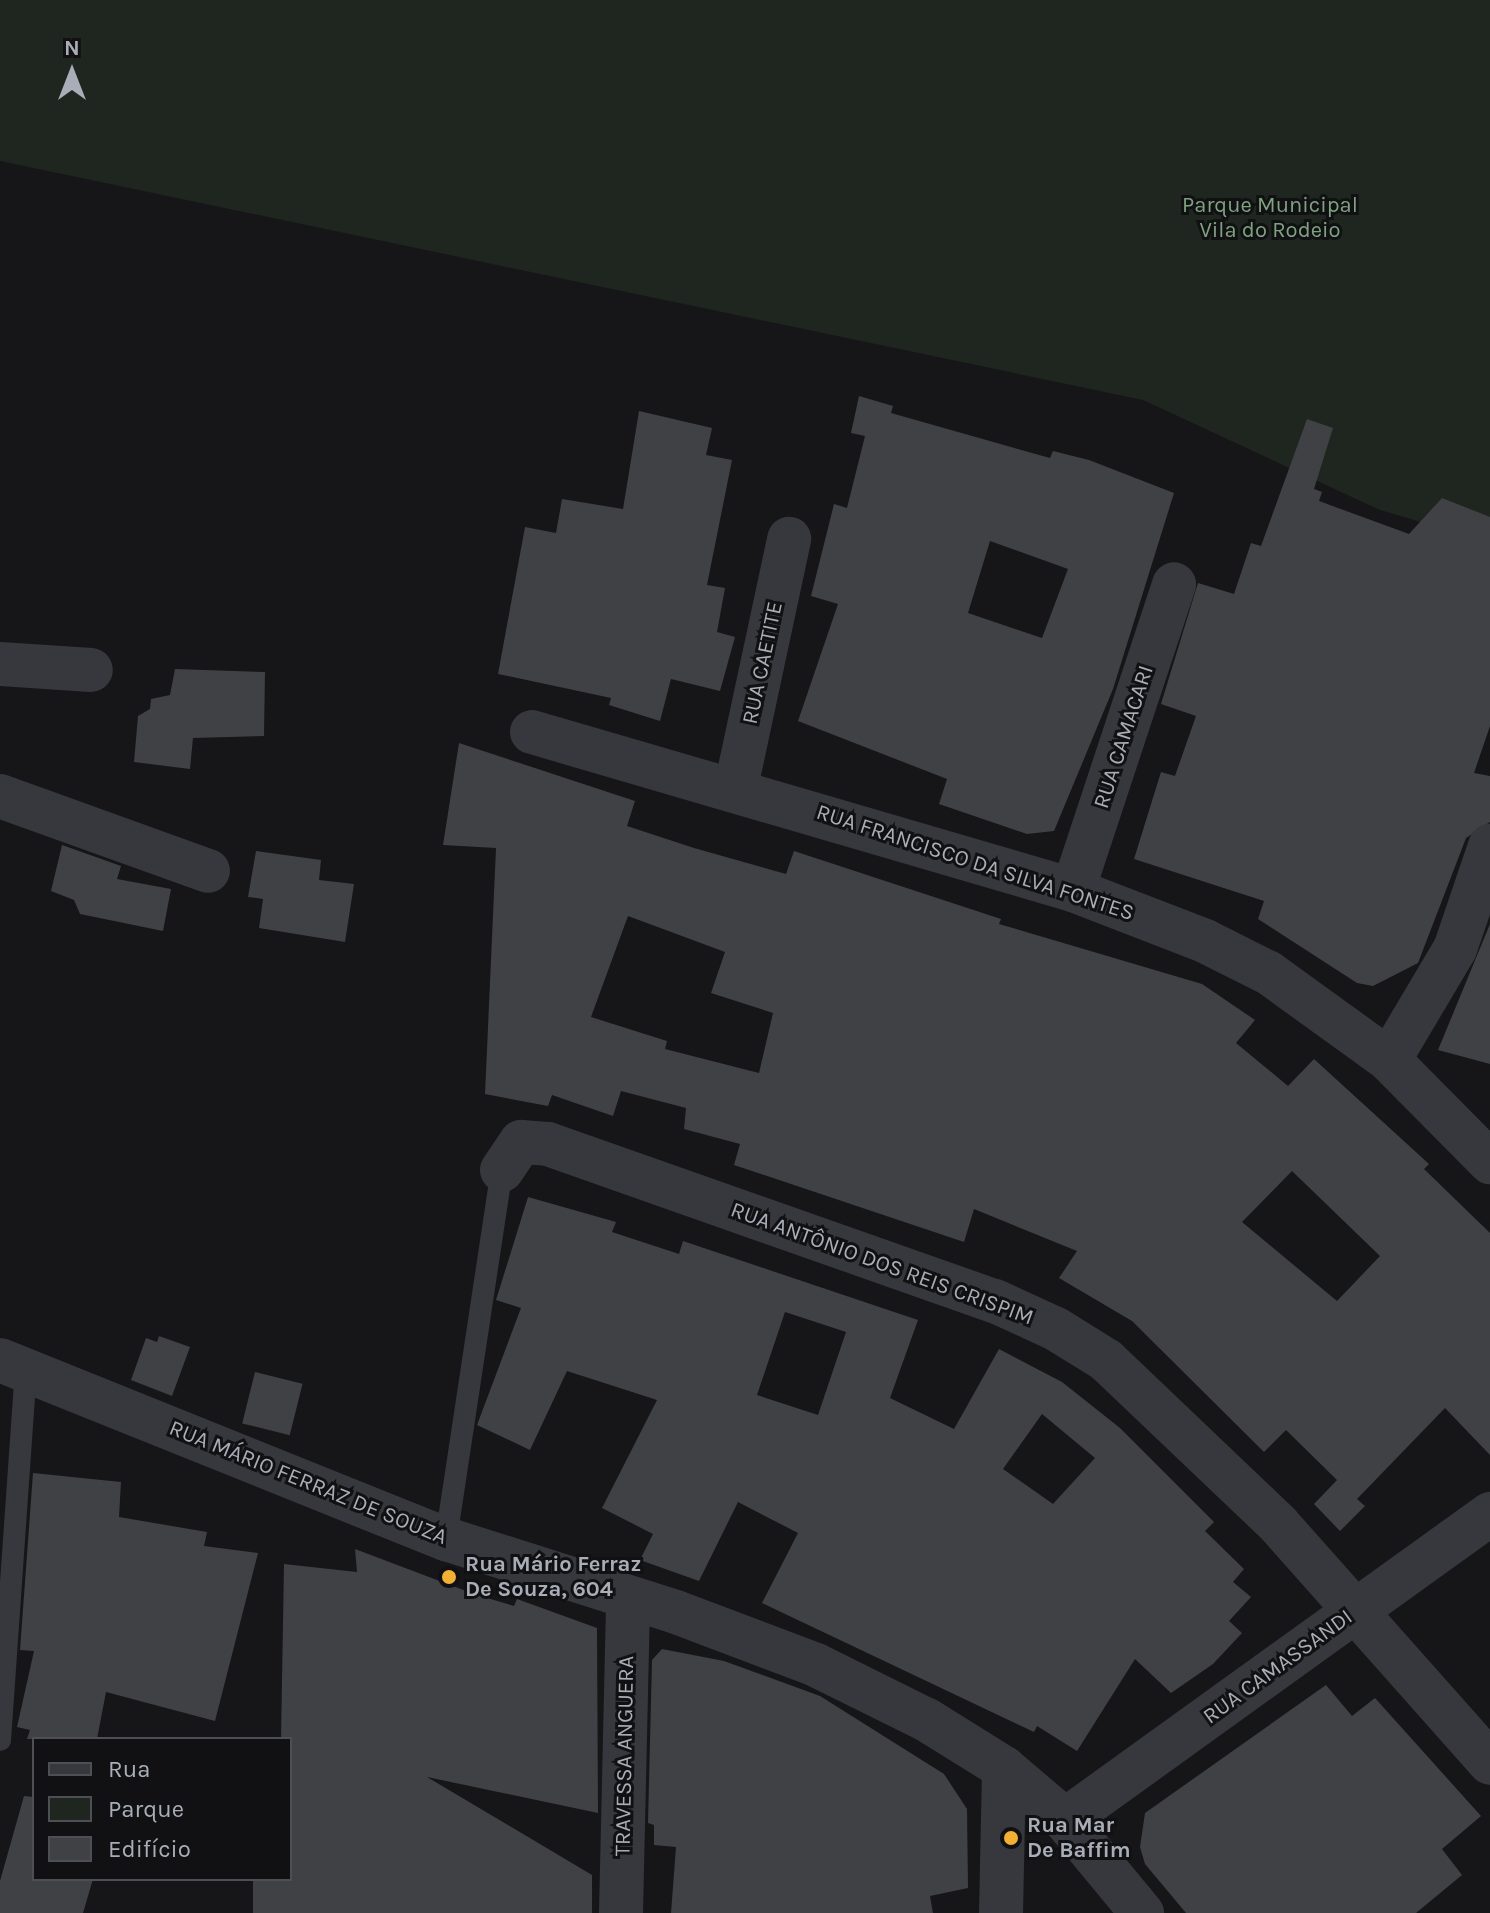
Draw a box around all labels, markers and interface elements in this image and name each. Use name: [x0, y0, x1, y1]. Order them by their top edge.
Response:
north arrow: [32, 32, 112, 112]
text: N: [64, 35, 80, 61]
park label: Parque Municipal Vila do Rodeio: [1182, 192, 1358, 244]
street label: RUA CAETITE: [737, 599, 789, 727]
street label: RUA CAMACARI: [1088, 662, 1160, 812]
street label: RUA FRANCISCO DA SILVA FONTES: [813, 799, 1137, 927]
street label: RUA ANTÔNIO DOS REIS CRISPIM: [727, 1197, 1037, 1331]
street label: RUA MÁRIO FERRAZ DE SOUZA: [165, 1415, 451, 1551]
place label: Rua Mário Ferraz De Souza, 604: [465, 1551, 641, 1602]
marker: Rua Mário Ferraz De Souza, 604: [440, 1568, 458, 1586]
street label: RUA CAMASSANDI: [1198, 1604, 1358, 1730]
street label: TRAVESSA ANGUERA: [610, 1656, 640, 1856]
legend: [32, 1737, 292, 1881]
text: Rua: [108, 1755, 150, 1783]
text: Parque: [108, 1795, 184, 1823]
place label: Rua Mar De Baffim: [1027, 1812, 1131, 1864]
marker: Rua Mar De Baffim: [1002, 1829, 1020, 1847]
text: Edifício: [108, 1835, 191, 1863]

